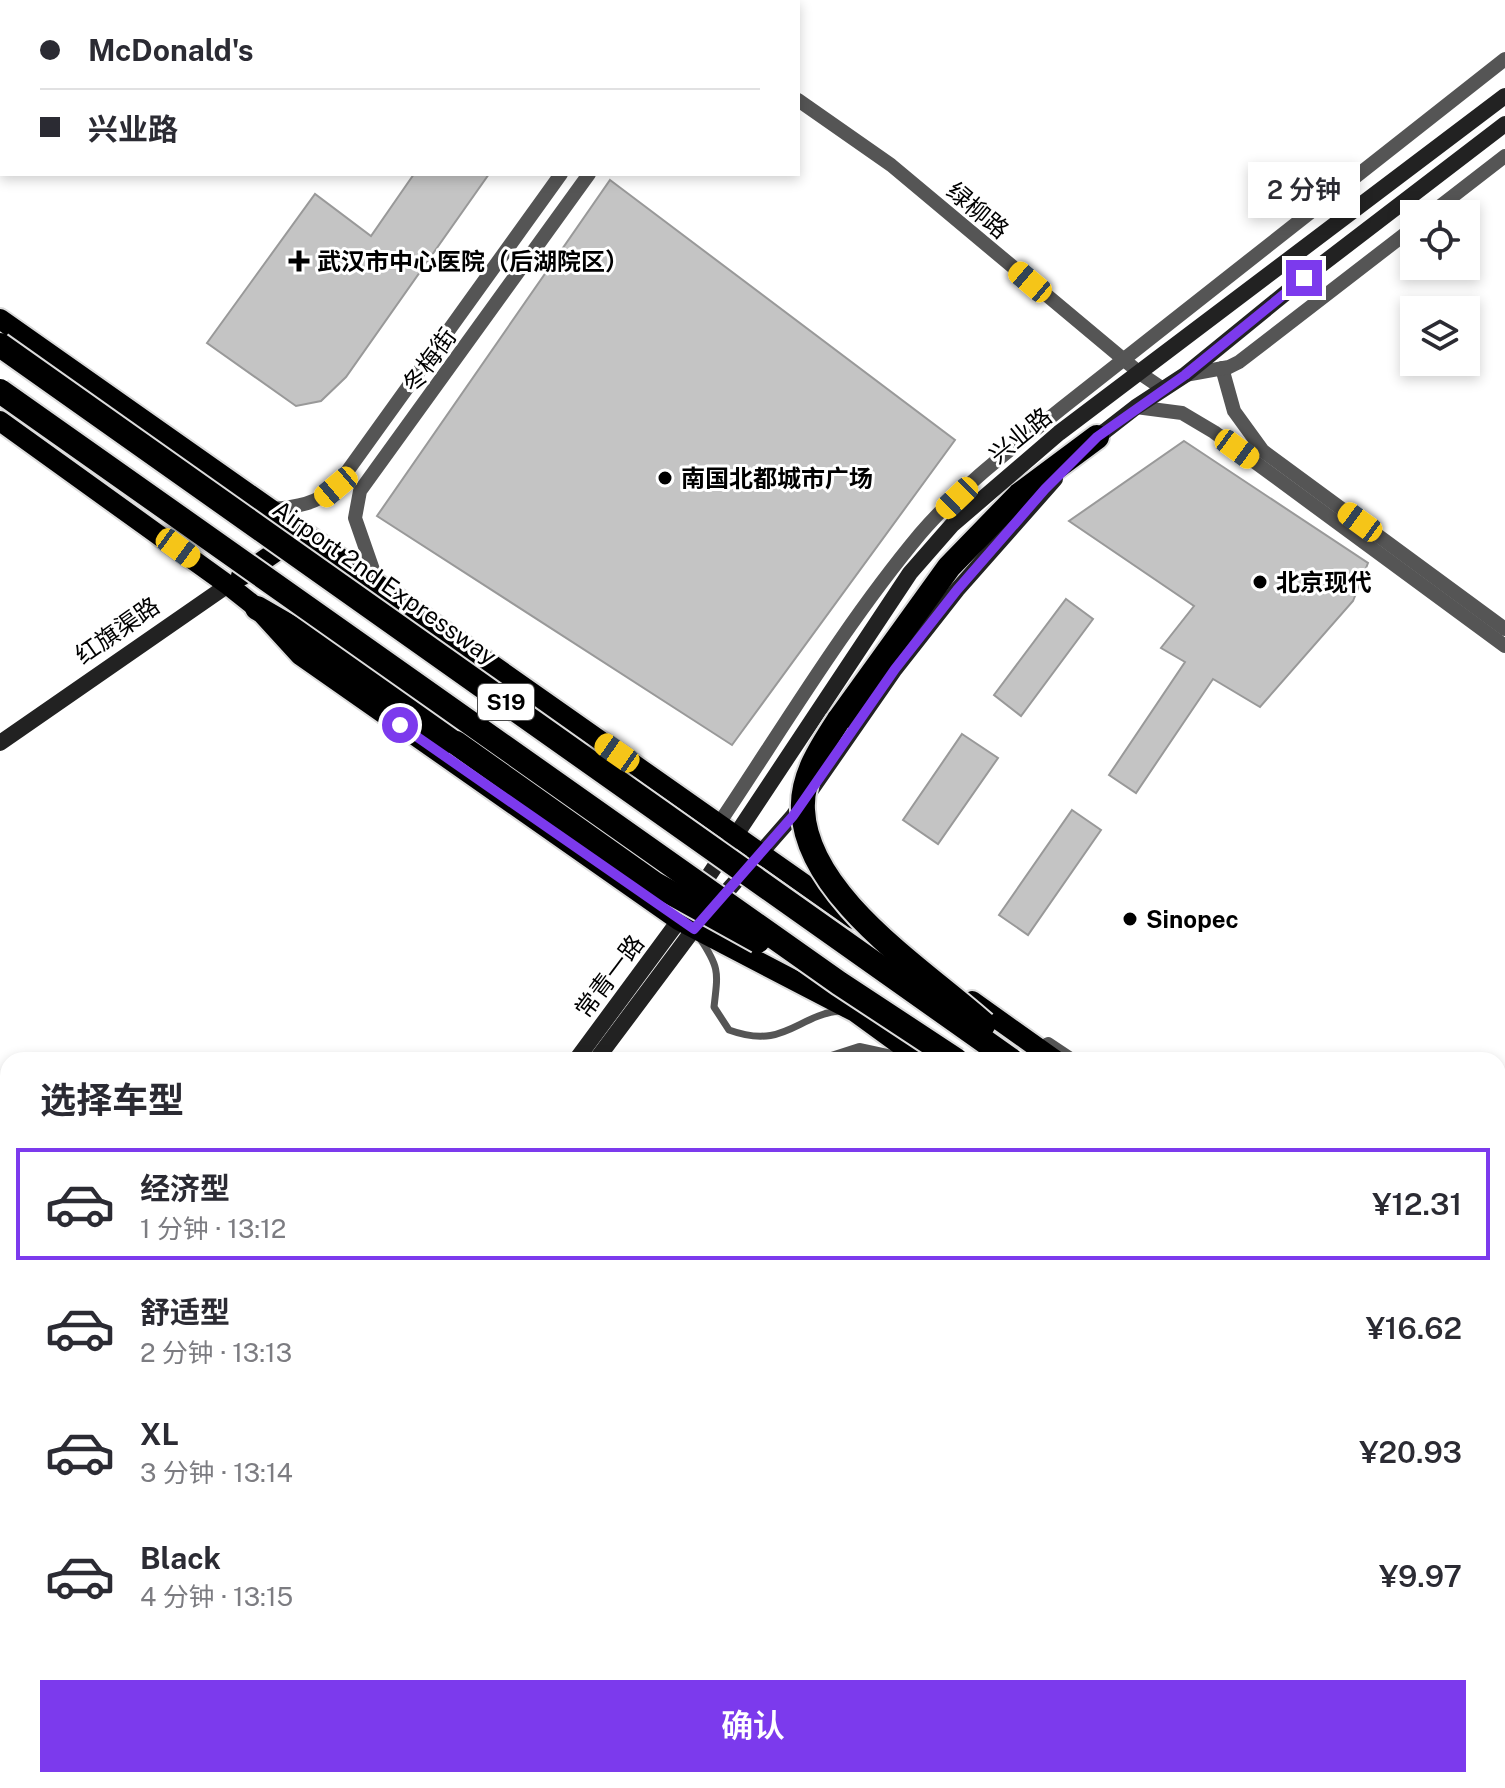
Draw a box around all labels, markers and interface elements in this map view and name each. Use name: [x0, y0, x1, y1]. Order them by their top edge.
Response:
text: McDonald's: [88, 32, 253, 68]
text: 兴业路: [88, 111, 178, 147]
callout: 2 分钟: [1248, 162, 1360, 218]
text: 2 分钟: [1267, 174, 1341, 205]
street label: 绿柳路: [941, 176, 1015, 244]
map controls: [1400, 200, 1480, 376]
button: locate: [1400, 200, 1480, 280]
place label: 武汉市中心医院（后湖院区）: [317, 247, 629, 275]
marker: 武汉市中心医院（后湖院区）: [288, 250, 310, 272]
car: [1004, 257, 1056, 307]
route end: [1286, 260, 1322, 296]
button: layers: [1400, 296, 1480, 376]
street label: 冬梅街: [397, 323, 461, 397]
street label: 兴业路: [983, 401, 1057, 469]
car: [1211, 425, 1263, 473]
car: [310, 462, 362, 512]
place label: 南国北都城市广场: [681, 464, 873, 492]
marker: 南国北都城市广场: [656, 469, 674, 487]
car: [931, 473, 983, 523]
street label: Airport 2nd Expressway: [268, 494, 502, 670]
car: [1334, 498, 1386, 546]
car: [152, 524, 204, 572]
place label: 北京现代: [1276, 568, 1372, 596]
marker: 北京现代: [1251, 573, 1269, 591]
street label: 红旗渠路: [70, 591, 164, 669]
road number: S19: [478, 684, 534, 720]
route start: [382, 707, 418, 743]
car: [590, 729, 644, 777]
place label: Sinopec: [1146, 905, 1239, 933]
marker: Sinopec: [1121, 910, 1139, 928]
street label: 常青一路: [569, 929, 649, 1023]
text: 选择车型: [40, 1079, 184, 1121]
icon: car: [44, 1168, 116, 1240]
text: 经济型: [140, 1170, 230, 1206]
text: ¥12.31: [1372, 1186, 1462, 1222]
text: 1 分钟 · 13:12: [140, 1213, 286, 1244]
icon: car: [44, 1292, 116, 1364]
text: 舒适型: [140, 1294, 230, 1330]
text: ¥16.62: [1366, 1310, 1462, 1346]
text: 2 分钟 · 13:13: [140, 1337, 292, 1368]
icon: car: [44, 1416, 116, 1488]
text: XL: [140, 1416, 179, 1452]
text: ¥20.93: [1359, 1434, 1462, 1470]
text: 3 分钟 · 13:14: [140, 1457, 293, 1488]
icon: car: [44, 1540, 116, 1612]
text: Black: [140, 1540, 221, 1576]
text: ¥9.97: [1379, 1558, 1462, 1594]
text: 4 分钟 · 13:15: [140, 1581, 293, 1612]
button: 确认: [40, 1680, 1466, 1772]

